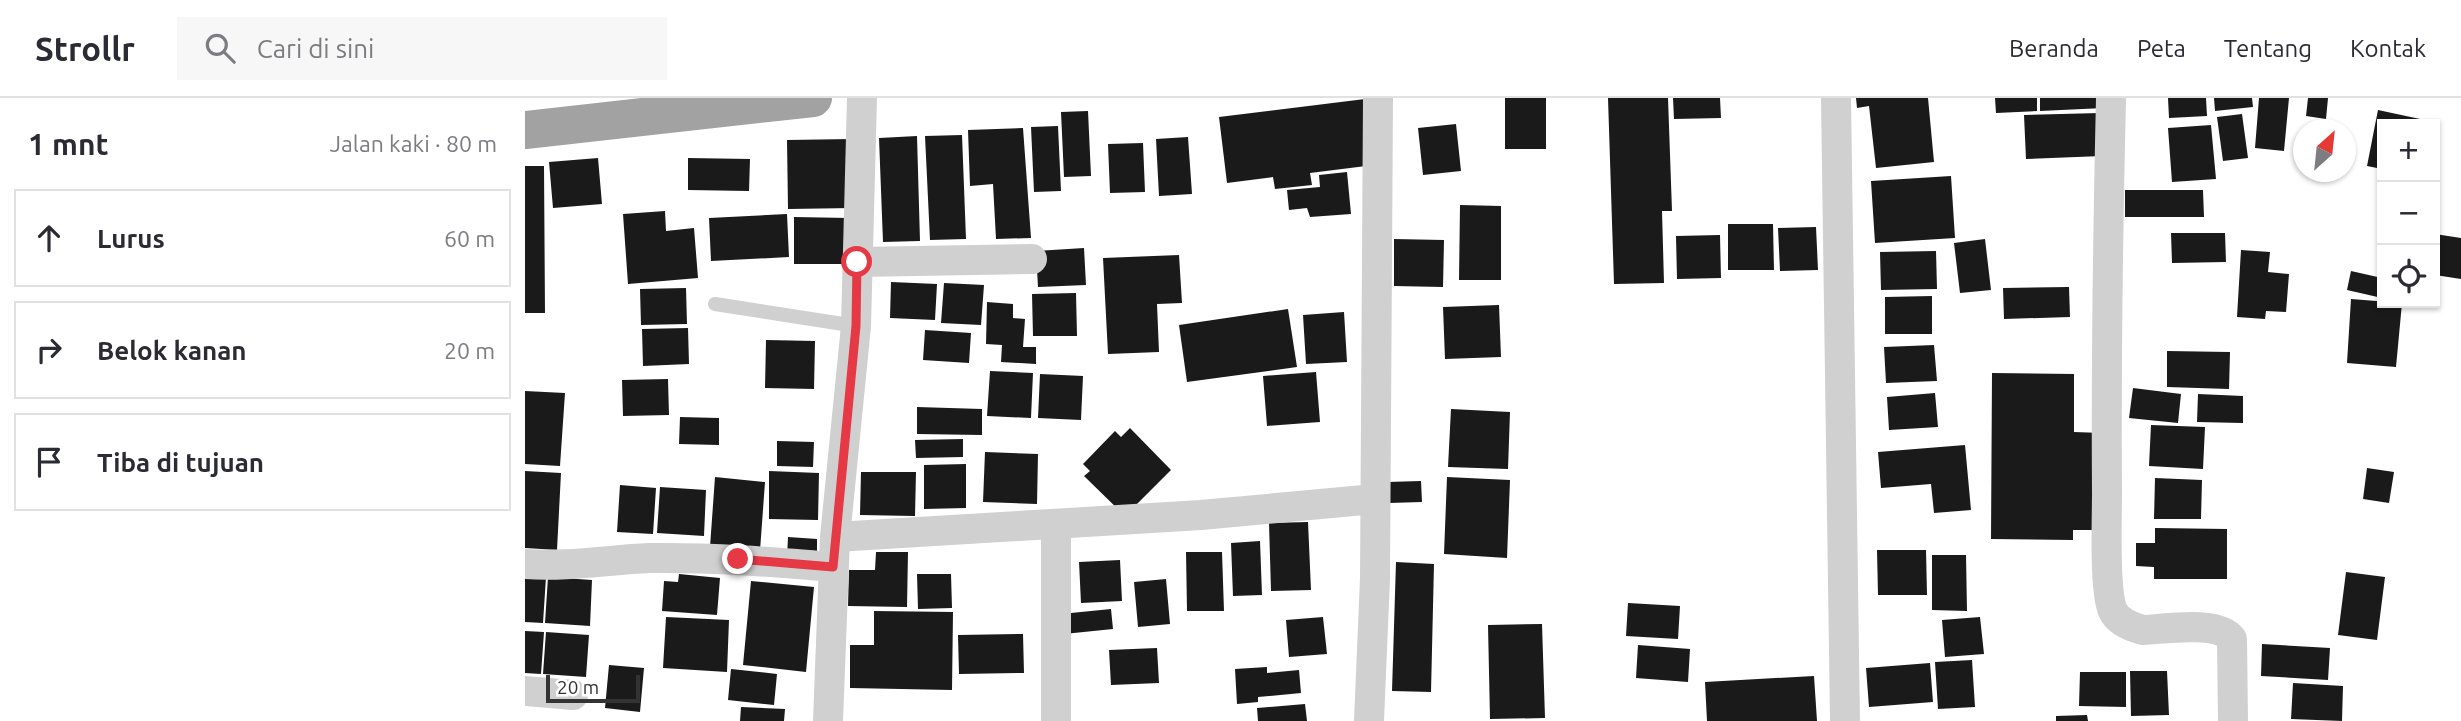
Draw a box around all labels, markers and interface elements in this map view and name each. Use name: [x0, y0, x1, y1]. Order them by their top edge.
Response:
search box: [177, 17, 667, 80]
icon: search: [201, 29, 239, 67]
text: Strollr: [35, 30, 135, 67]
text: Cari di sini: [257, 34, 374, 63]
text: Beranda: [2009, 35, 2099, 62]
text: Peta: [2137, 35, 2186, 62]
text: Tentang: [2224, 35, 2312, 62]
text: Kontak: [2350, 35, 2426, 62]
north arrow: [2293, 119, 2356, 182]
map controls: [2377, 119, 2440, 308]
button: +: [2377, 119, 2440, 182]
text: 1 mnt: [28, 127, 108, 161]
text: Jalan kaki · 80 m: [330, 131, 497, 156]
button: −: [2377, 182, 2440, 245]
icon: ahead: [30, 219, 68, 257]
text: Lurus: [97, 224, 165, 253]
text: 60 m: [444, 226, 495, 251]
button: locate: [2377, 245, 2440, 308]
route start: [841, 246, 872, 277]
icon: right: [30, 331, 68, 369]
text: Belok kanan: [97, 336, 247, 365]
text: 20 m: [444, 338, 495, 363]
icon: arrive: [30, 443, 68, 481]
text: Tiba di tujuan: [97, 448, 264, 477]
route end: [722, 543, 753, 574]
scale bar: [546, 672, 641, 704]
text: 20 m: [557, 676, 599, 698]

